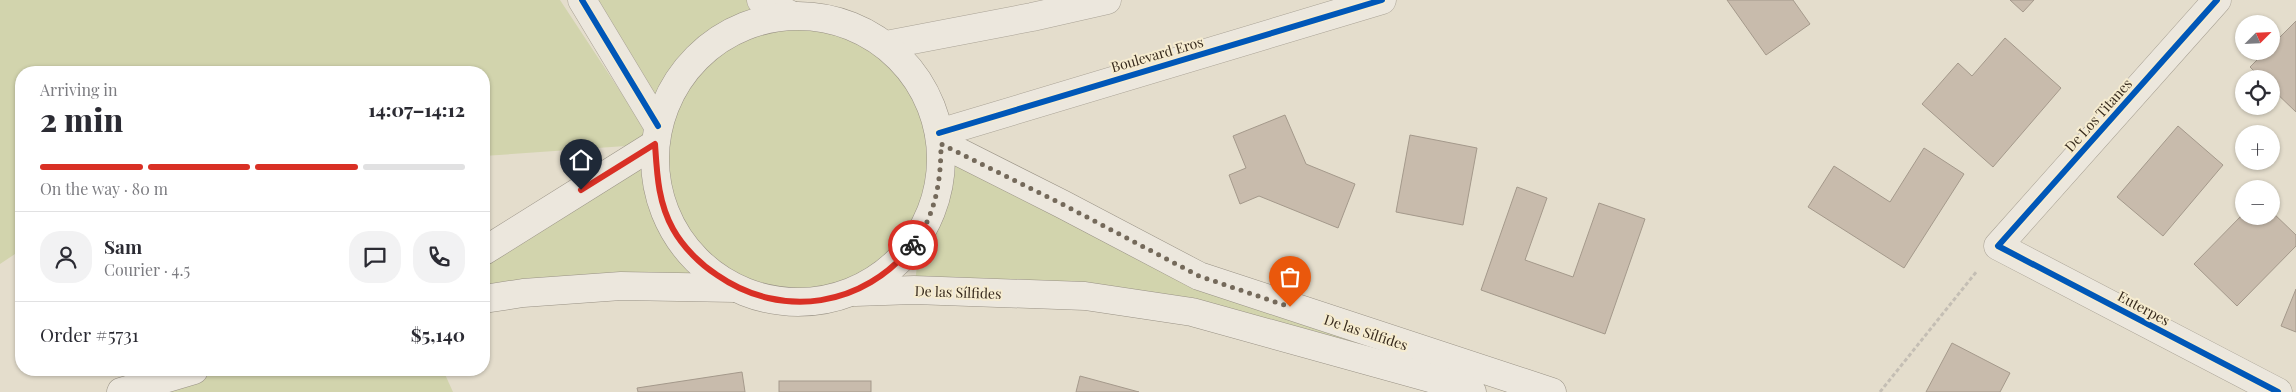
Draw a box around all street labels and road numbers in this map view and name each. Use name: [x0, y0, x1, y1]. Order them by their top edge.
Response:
street label: Boulevard Eros: [1109, 32, 1205, 76]
street label: De Los Titanes: [2060, 74, 2136, 156]
street label: De las Sílfides: [914, 281, 1002, 303]
street label: Euterpes: [2115, 286, 2173, 330]
street label: De las Sílfides: [1322, 310, 1410, 354]

